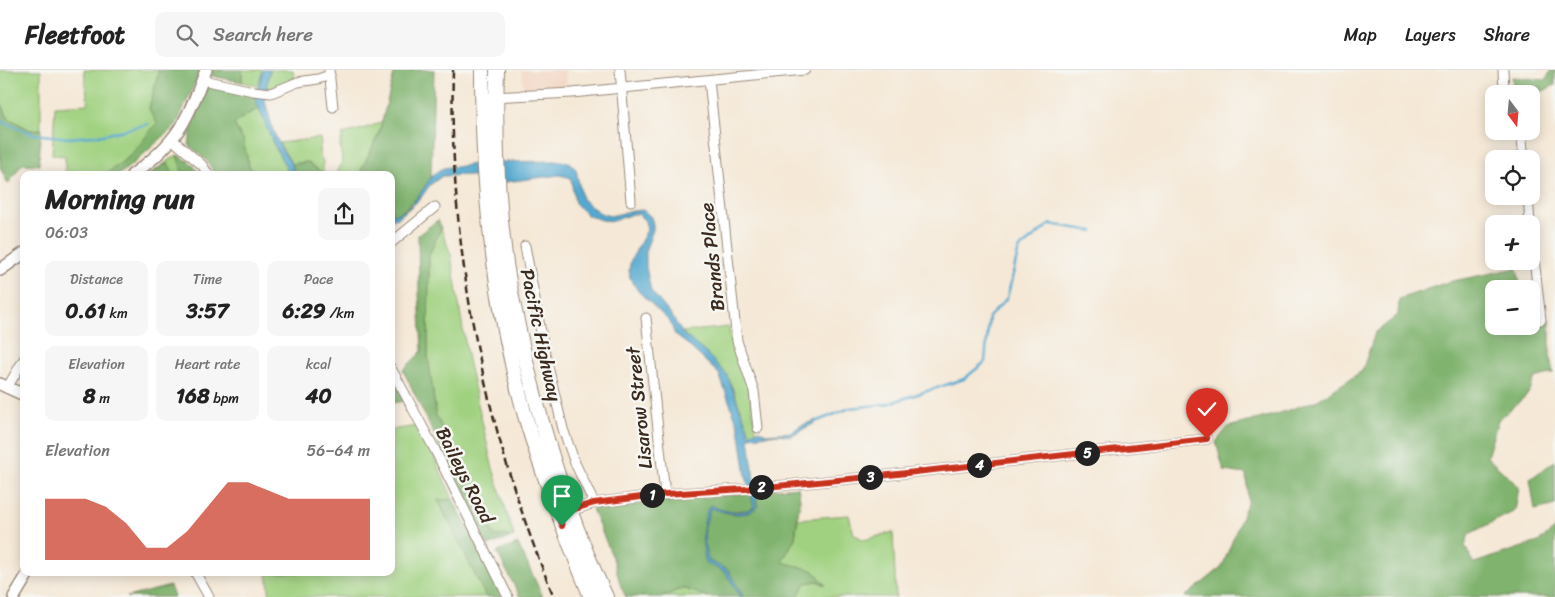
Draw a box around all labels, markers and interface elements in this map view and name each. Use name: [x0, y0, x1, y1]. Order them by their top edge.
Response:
search box: [155, 12, 505, 57]
text: Fleetfoot: [25, 14, 125, 56]
text: Search here: [213, 18, 313, 51]
text: Map: [1344, 19, 1377, 51]
text: Layers: [1405, 19, 1456, 51]
text: Share: [1484, 19, 1530, 51]
icon: search: [173, 21, 201, 49]
north arrow: [1485, 85, 1540, 140]
map controls: [1485, 85, 1540, 335]
button: locate: [1485, 150, 1540, 205]
text: Morning run: [45, 174, 195, 223]
button: share: [318, 188, 370, 240]
street label: Brands Place: [690, 201, 734, 313]
button: +: [1485, 215, 1540, 270]
text: 06:03: [45, 218, 88, 247]
street label: Pacific Highway: [511, 266, 571, 405]
text: Distance: [70, 267, 123, 292]
text: Time: [193, 267, 222, 292]
text: Pace: [304, 267, 333, 292]
button: −: [1485, 280, 1540, 335]
text: 0.61: [65, 292, 106, 330]
text: 3:57: [186, 292, 229, 330]
text: 6:29: [282, 292, 326, 330]
text: km: [106, 301, 128, 326]
text: /km: [326, 301, 355, 326]
street label: Lisarow Street: [616, 344, 662, 471]
text: Elevation: [68, 352, 125, 377]
text: Heart rate: [175, 352, 240, 377]
text: kcal: [306, 352, 331, 377]
text: 8: [83, 377, 96, 415]
text: 168: [176, 377, 210, 415]
text: 40: [305, 377, 332, 415]
text: m: [96, 386, 110, 411]
text: bpm: [210, 386, 239, 411]
pin: [1186, 388, 1228, 439]
icon: check: [1193, 395, 1221, 423]
street label: Baileys Road: [427, 421, 504, 531]
text: Elevation: [45, 436, 110, 465]
text: 56–64 m: [307, 436, 370, 465]
pin: 5: [1074, 440, 1100, 466]
text: 5: [1083, 441, 1092, 466]
pin: 4: [966, 452, 992, 478]
text: 4: [975, 453, 984, 478]
pin: 3: [858, 464, 882, 490]
text: 3: [867, 465, 874, 490]
pin: 2: [748, 474, 774, 500]
pin: [541, 475, 583, 526]
text: 2: [757, 475, 766, 500]
icon: arrive: [548, 482, 576, 510]
pin: 1: [640, 482, 664, 508]
text: 1: [649, 483, 656, 508]

